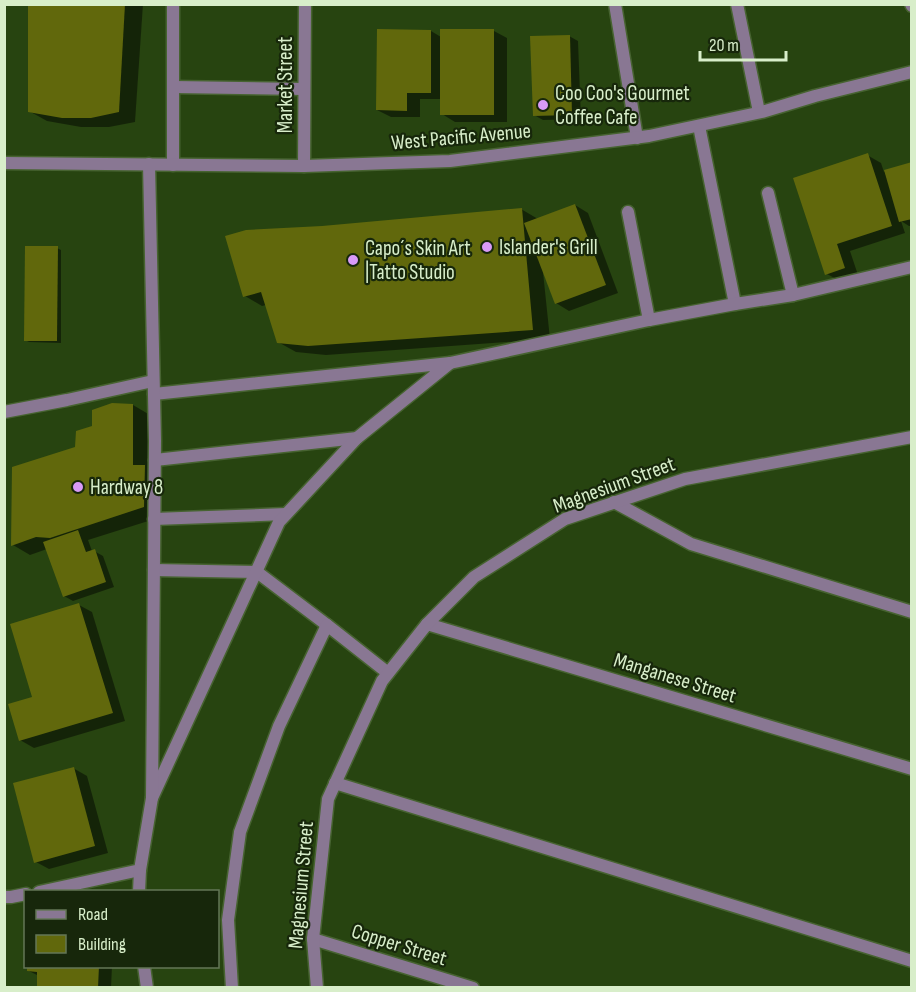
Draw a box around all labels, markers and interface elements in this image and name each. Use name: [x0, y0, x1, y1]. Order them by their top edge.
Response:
scale bar: [700, 24, 786, 62]
text: 20 m: [709, 35, 739, 56]
street label: Market Street: [273, 37, 298, 133]
place label: Coo Coo's Gourmet Coffee Cafe: [555, 81, 690, 130]
marker: Coo Coo's Gourmet Coffee Cafe: [536, 98, 550, 112]
street label: West Pacific Avenue: [390, 118, 532, 156]
place label: Islander's Grill: [499, 235, 598, 260]
place label: Capo´s Skin Art |Tatto Studio: [365, 236, 471, 285]
marker: Islander's Grill: [480, 240, 494, 254]
marker: Capo´s Skin Art |Tatto Studio: [346, 253, 360, 267]
street label: Magnesium Street: [550, 451, 678, 519]
place label: Hardway 8: [90, 475, 163, 500]
marker: Hardway 8: [71, 480, 85, 494]
street label: Manganese Street: [611, 648, 739, 708]
street label: Magnesium Street: [283, 820, 319, 950]
legend: [24, 890, 219, 968]
text: Road: [78, 904, 108, 925]
street label: Copper Street: [348, 919, 450, 971]
text: Building: [78, 934, 126, 955]

